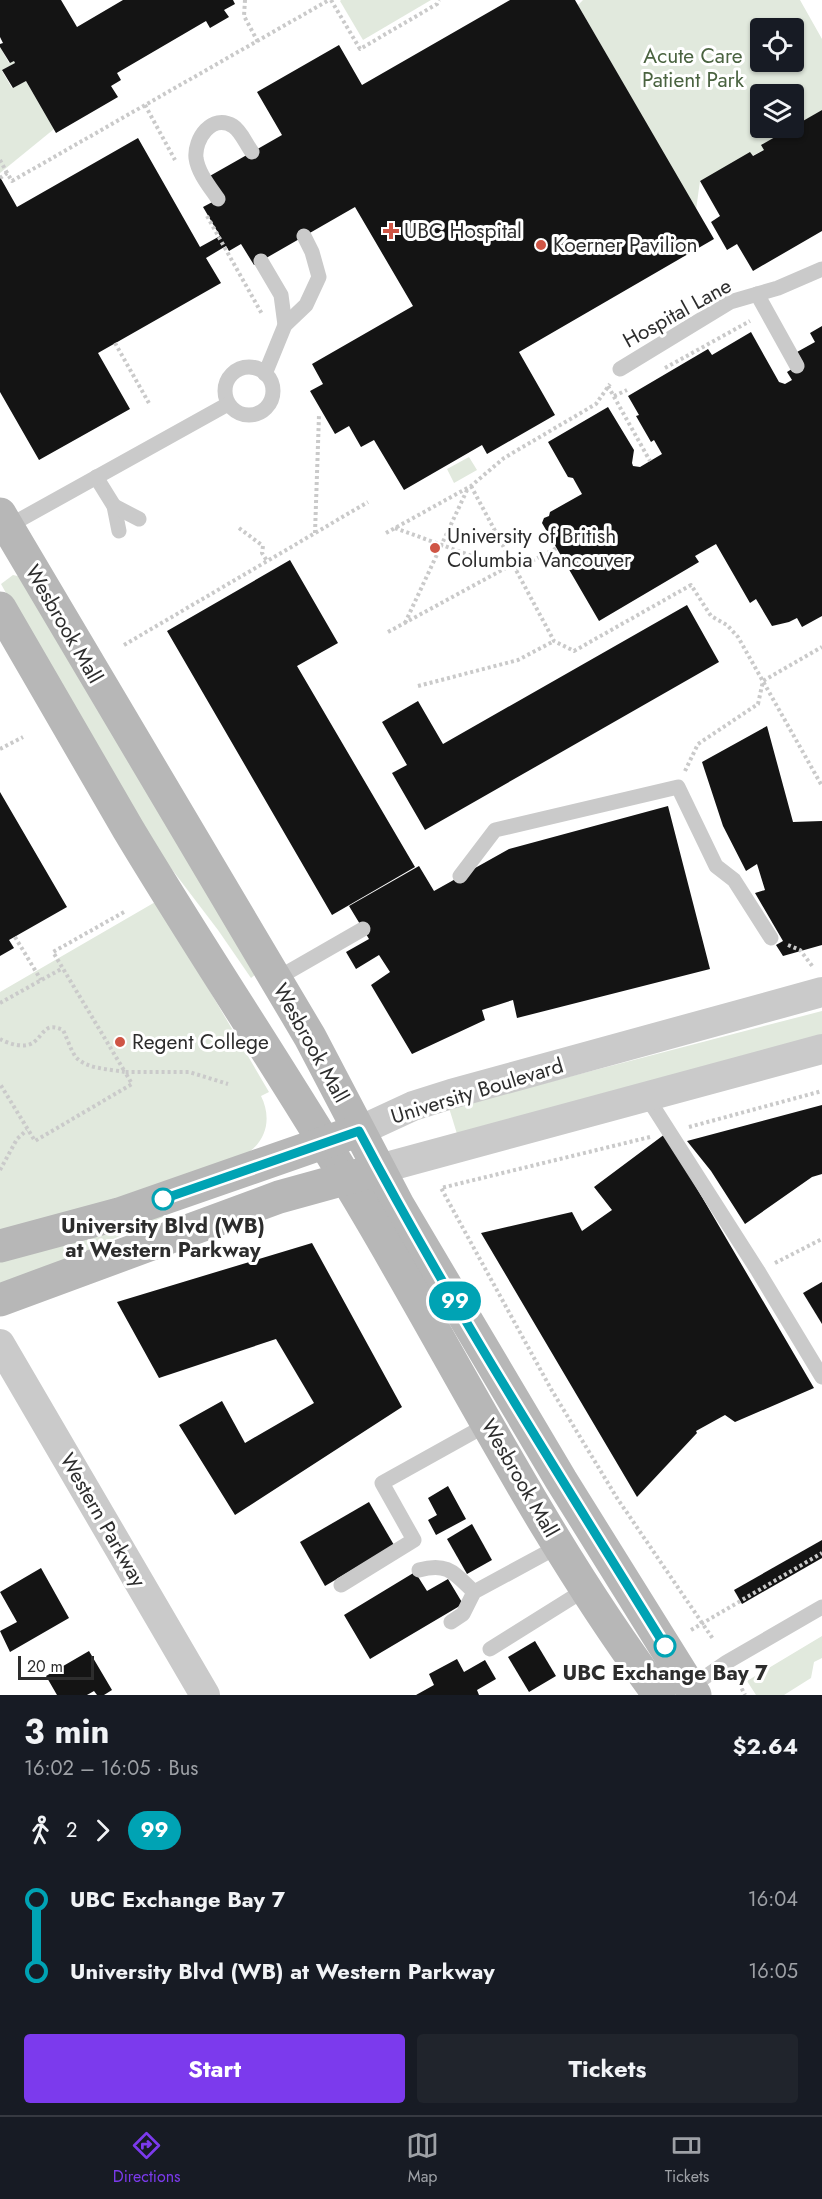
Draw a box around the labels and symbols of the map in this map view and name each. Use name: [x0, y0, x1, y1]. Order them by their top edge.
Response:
park label: Acute Care Patient Park: [642, 41, 745, 95]
place label: UBC Hospital: [404, 216, 522, 246]
marker: UBC Hospital: [382, 222, 400, 240]
place label: Koerner Pavilion: [553, 230, 697, 260]
marker: Koerner Pavilion: [534, 238, 548, 252]
street label: Hospital Lane: [617, 271, 737, 355]
place label: University of British Columbia Vancouver: [447, 521, 632, 575]
marker: University of British Columbia Vancouver: [428, 541, 442, 555]
street label: Wesbrook Mall: [18, 559, 110, 689]
street label: Wesbrook Mall: [266, 978, 356, 1108]
place label: Regent College: [132, 1027, 269, 1057]
marker: Regent College: [113, 1035, 127, 1049]
street label: University Boulevard: [387, 1050, 567, 1132]
marker: University Blvd (WB) at Western Parkway: [152, 1188, 174, 1210]
place label: University Blvd (WB) at Western Parkway: [61, 1211, 265, 1265]
line badge: 99: [428, 1282, 482, 1320]
street label: Wesbrook Mall: [474, 1413, 566, 1543]
street label: Western Parkway: [53, 1448, 154, 1593]
marker: UBC Exchange Bay 7: [654, 1635, 676, 1657]
scale bar: [18, 1653, 94, 1680]
place label: UBC Exchange Bay 7: [562, 1658, 768, 1688]

